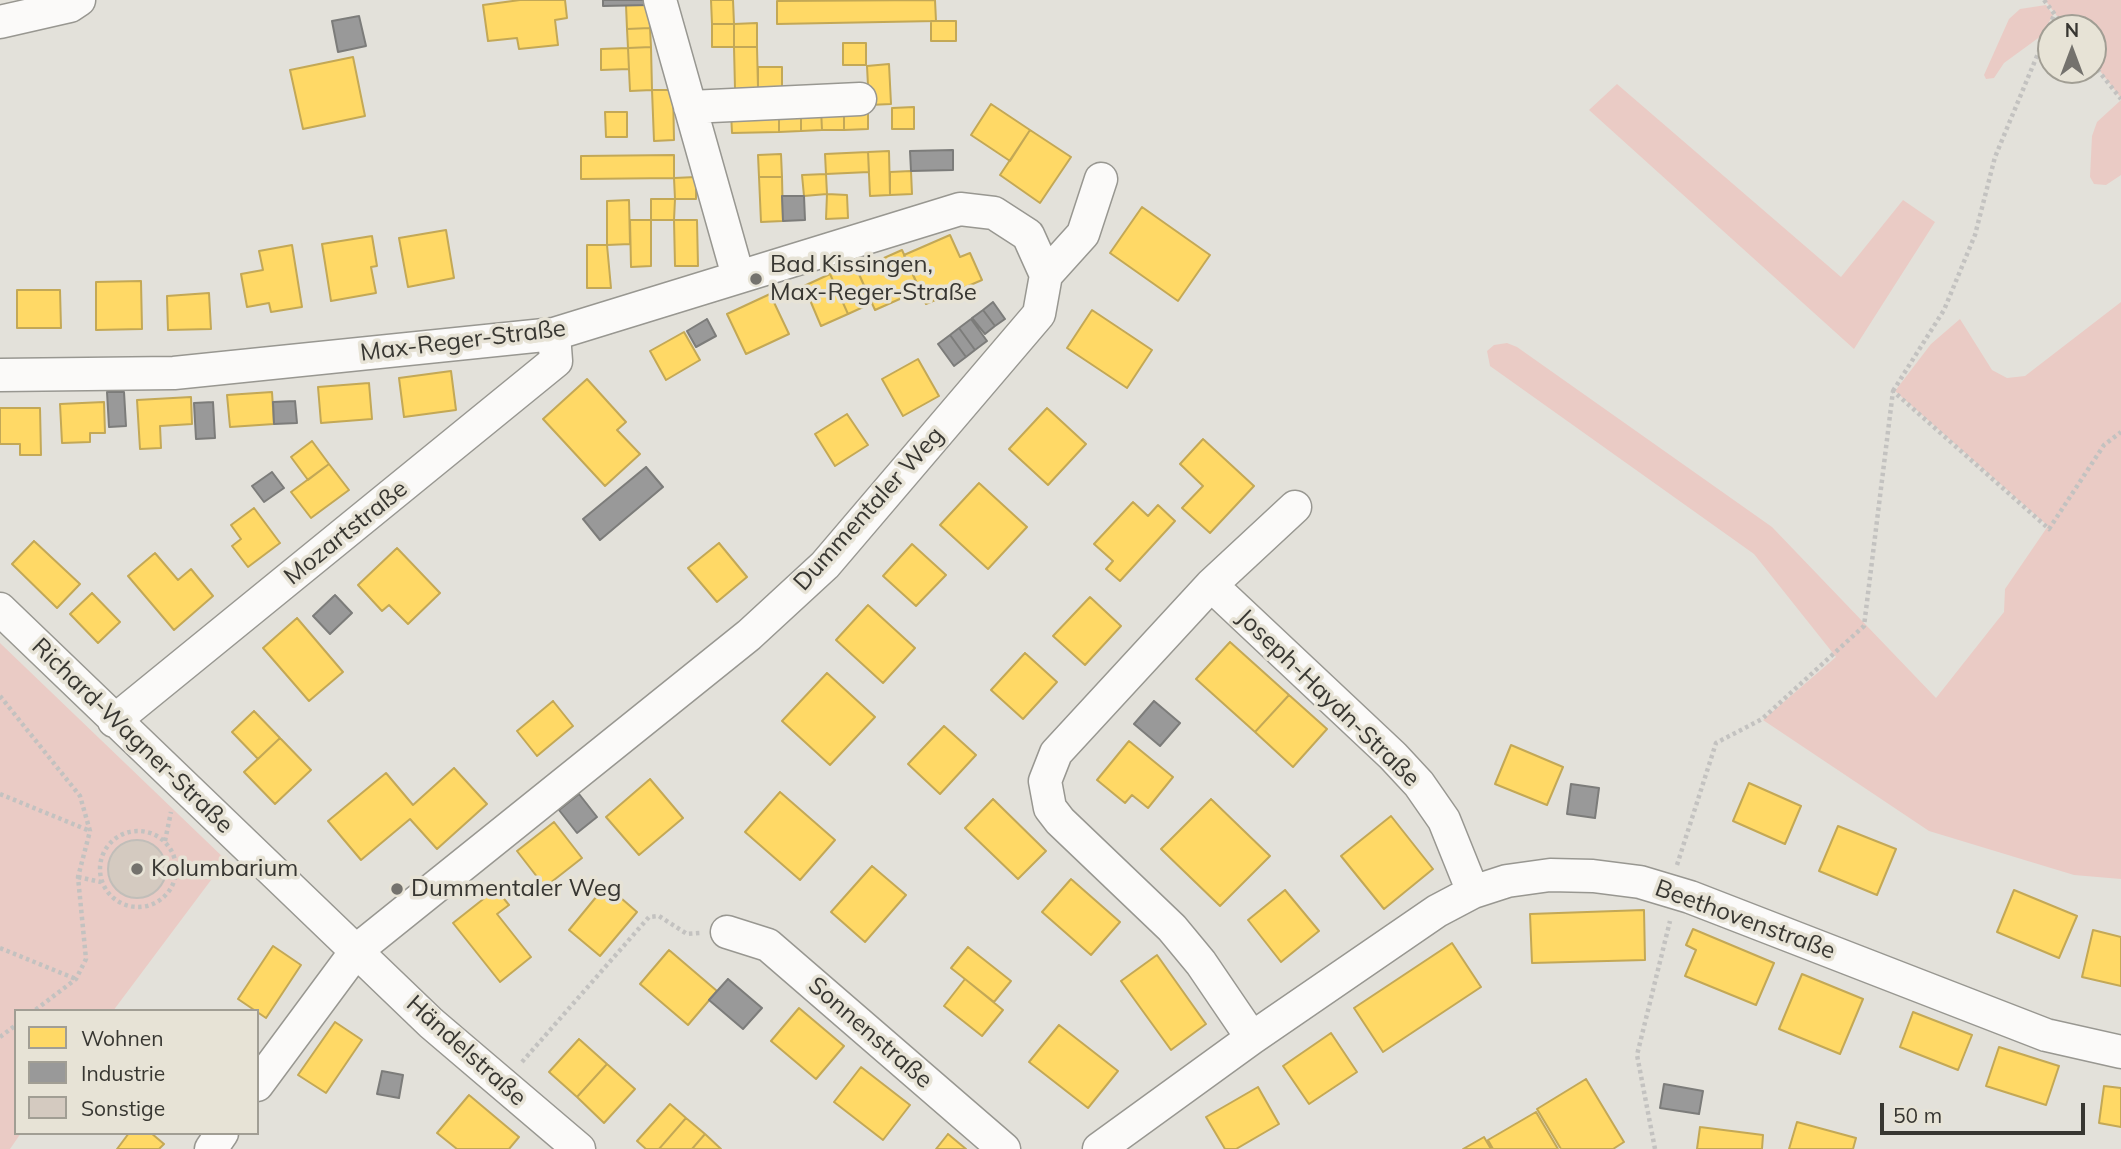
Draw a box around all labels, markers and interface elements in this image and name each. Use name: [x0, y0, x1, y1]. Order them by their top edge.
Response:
north arrow: [2037, 14, 2107, 84]
text: N: [2065, 18, 2079, 42]
place label: Bad Kissingen, Max-Reger-Straße: [770, 251, 977, 307]
marker: Bad Kissingen, Max-Reger-Straße: [748, 271, 764, 287]
street label: Max-Reger-Straße: [359, 314, 567, 368]
street label: Dummentaler Weg: [788, 421, 950, 597]
street label: Mozartstraße: [279, 475, 413, 591]
street label: Joseph-Haydn-Straße: [1230, 603, 1426, 793]
street label: Richard-Wagner-Straße: [25, 632, 239, 840]
place label: Kolumbarium: [151, 855, 298, 883]
marker: Kolumbarium: [129, 861, 145, 877]
street label: Beethovenstraße: [1651, 874, 1839, 966]
place label: Dummentaler Weg: [411, 875, 621, 903]
marker: Dummentaler Weg: [389, 881, 405, 897]
street label: Sonnenstraße: [802, 971, 938, 1095]
street label: Händelstraße: [400, 990, 532, 1112]
legend: [14, 1009, 259, 1135]
text: Wohnen: [81, 1025, 163, 1051]
text: Industrie: [81, 1060, 165, 1086]
scale bar: [1883, 1090, 2088, 1134]
text: Sonstige: [81, 1095, 165, 1121]
text: 50 m: [1893, 1102, 1942, 1128]

